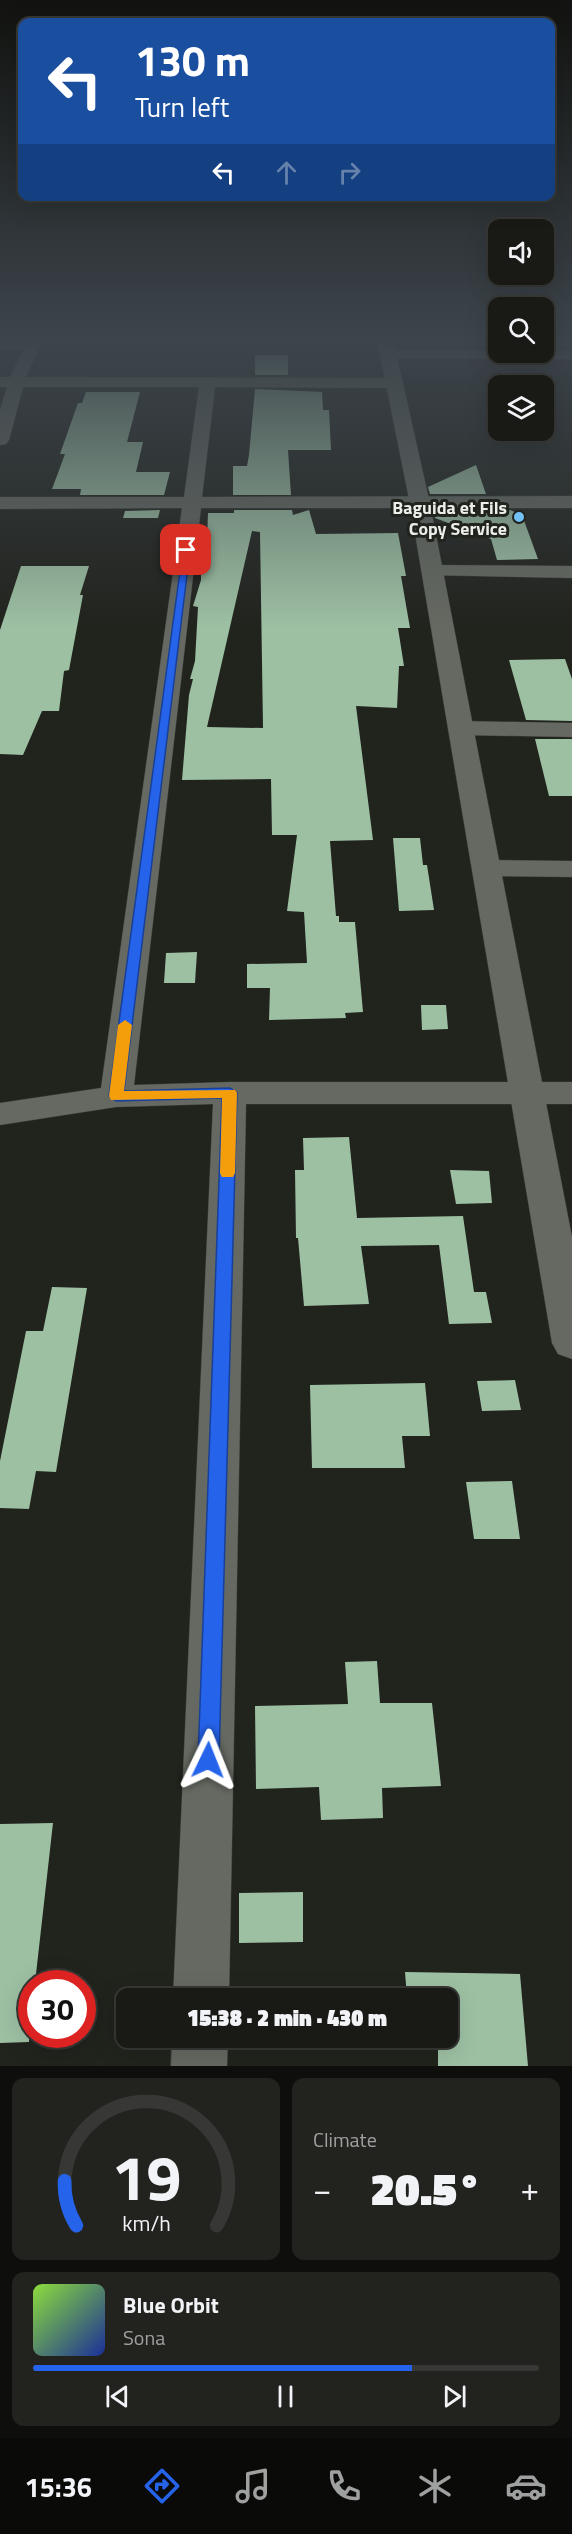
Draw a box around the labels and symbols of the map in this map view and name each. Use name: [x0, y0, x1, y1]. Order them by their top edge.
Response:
place label: Baguida et Fils Copy Service: [392, 494, 507, 542]
marker: Baguida et Fils Copy Service: [512, 510, 526, 524]
pin: [160, 524, 211, 575]
position arrow: [176, 1728, 240, 1792]
speed limit sign: 30: [18, 1970, 96, 2048]

